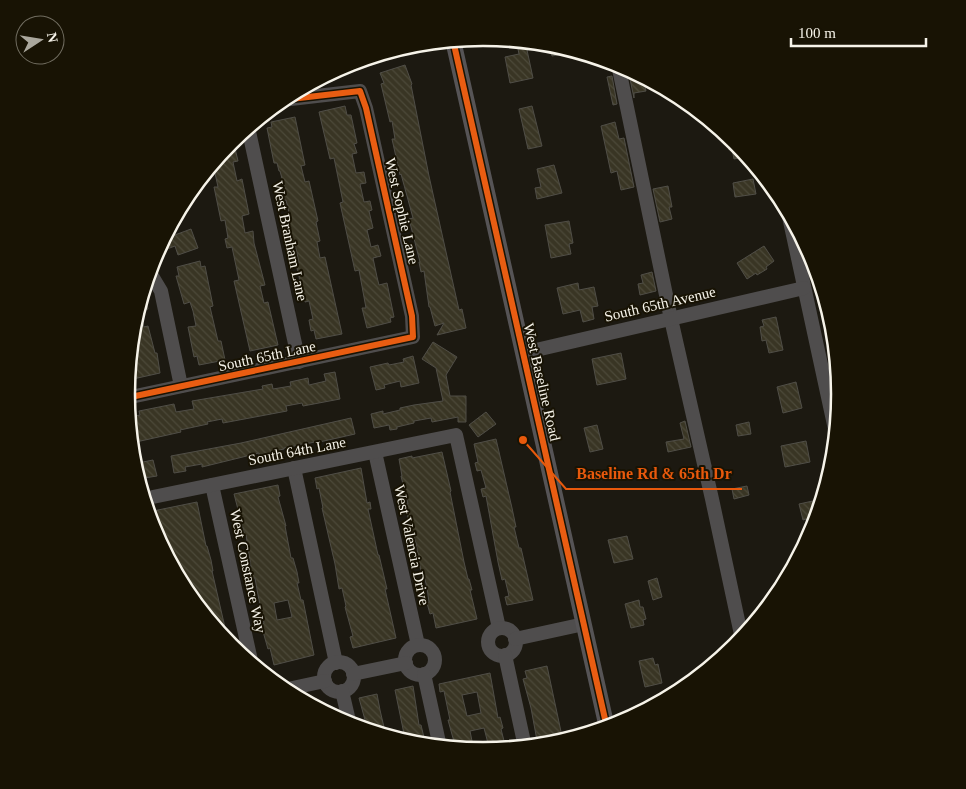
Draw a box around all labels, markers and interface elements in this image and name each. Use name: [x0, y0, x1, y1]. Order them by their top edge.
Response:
north arrow: [15, 15, 65, 65]
scale bar: [791, 15, 926, 47]
text: 100 m: [798, 25, 836, 41]
text: N: [44, 31, 61, 44]
street label: West Sophie Lane: [382, 156, 422, 266]
street label: West Branham Lane: [269, 180, 311, 303]
street label: South 65th Avenue: [603, 283, 718, 325]
street label: West Baseline Road: [521, 322, 563, 443]
street label: South 65th Lane: [217, 338, 317, 374]
street label: South 64th Lane: [247, 434, 348, 468]
callout: Baseline Rd & 65th Dr: [566, 458, 742, 489]
text: Baseline Rd & 65th Dr: [576, 465, 732, 482]
street label: West Valencia Drive: [391, 483, 433, 607]
street label: West Constance Way: [227, 507, 269, 635]

